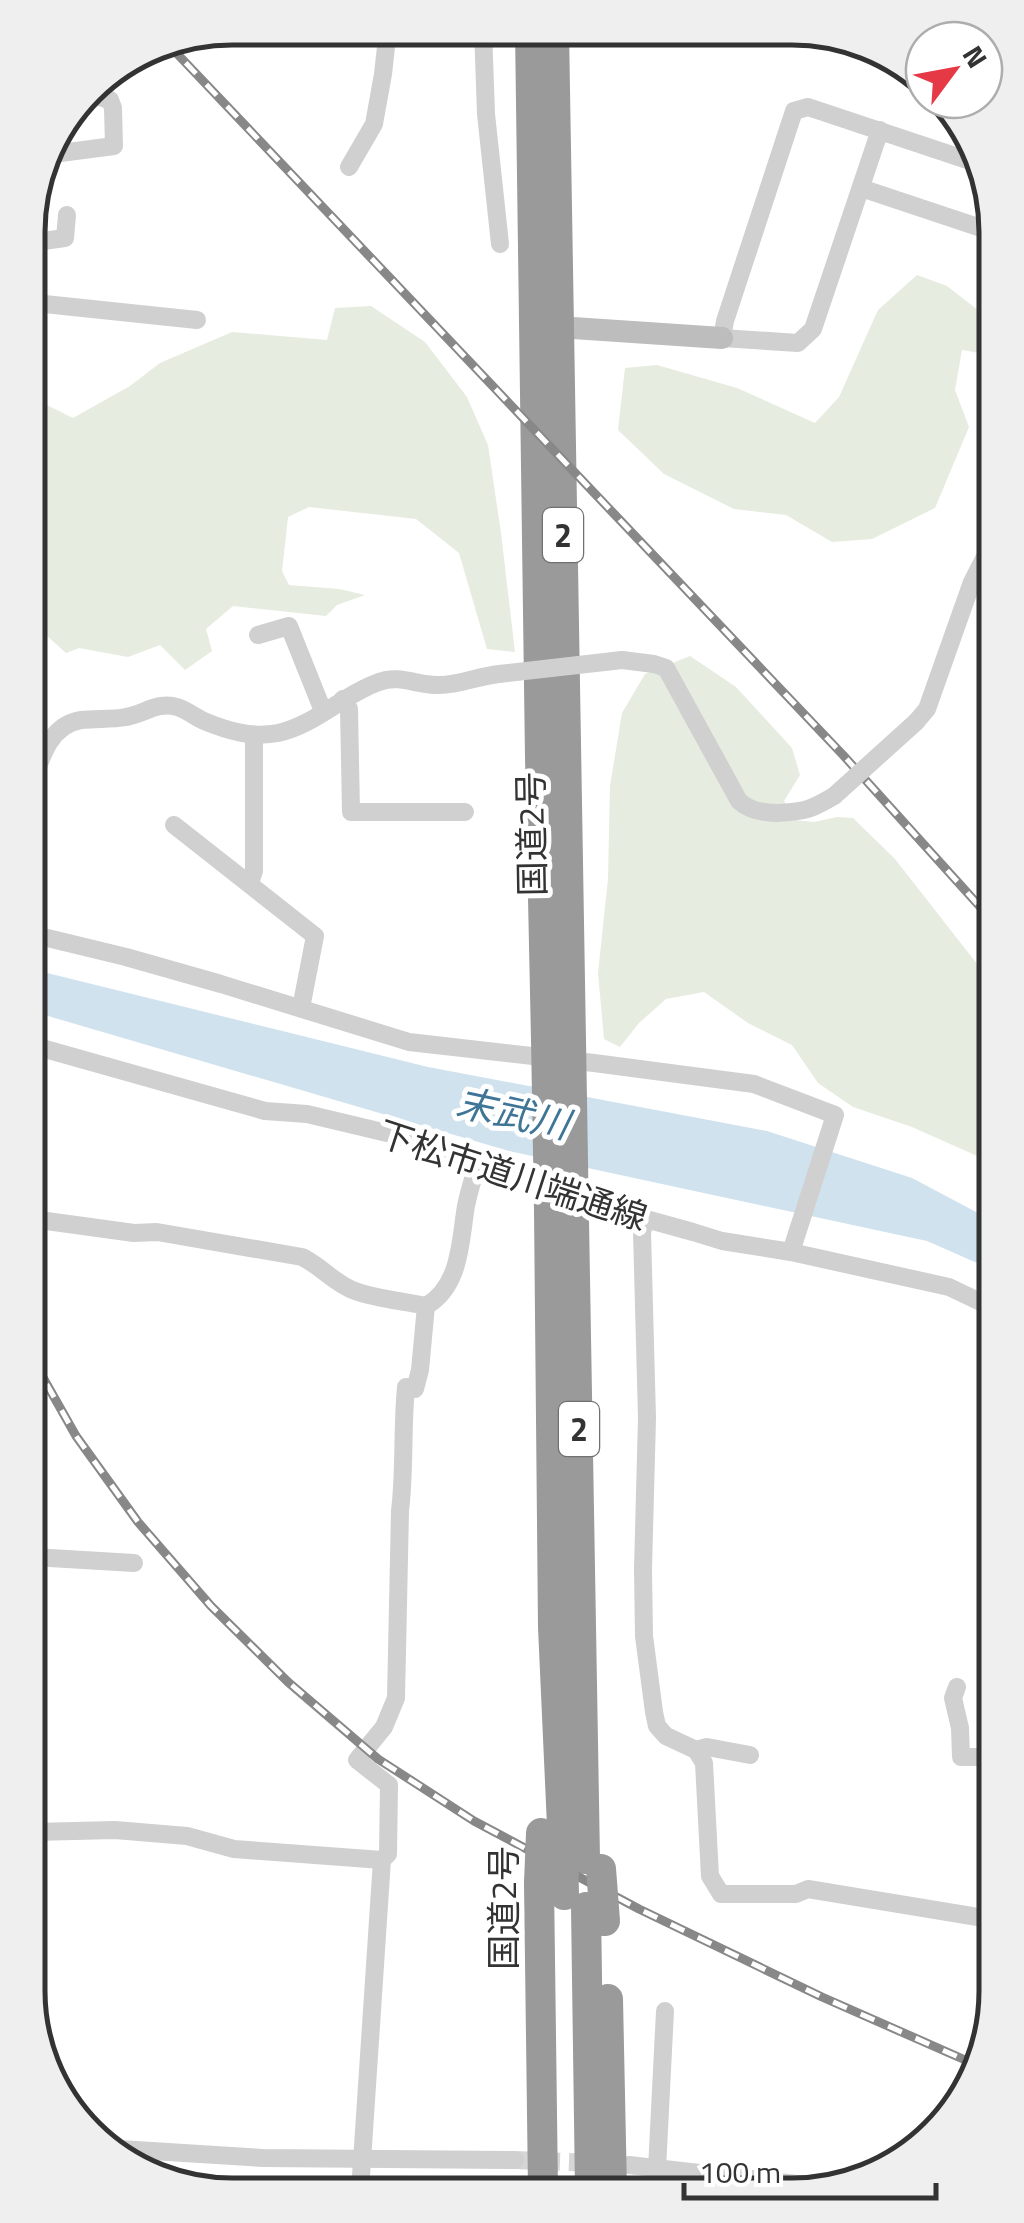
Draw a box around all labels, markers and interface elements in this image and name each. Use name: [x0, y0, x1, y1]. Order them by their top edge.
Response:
north arrow: [904, 20, 1004, 120]
text: N: [952, 37, 999, 76]
road number: 2: [543, 508, 583, 562]
street label: 国道2号: [503, 771, 559, 897]
water label: 末武川: [451, 1073, 579, 1154]
street label: 下松市道川端通線: [372, 1106, 654, 1244]
road number: 2: [559, 1402, 599, 1456]
street label: 国道2号: [476, 1846, 530, 1970]
scale bar: [684, 2138, 936, 2200]
text: 100 m: [699, 2149, 781, 2195]

